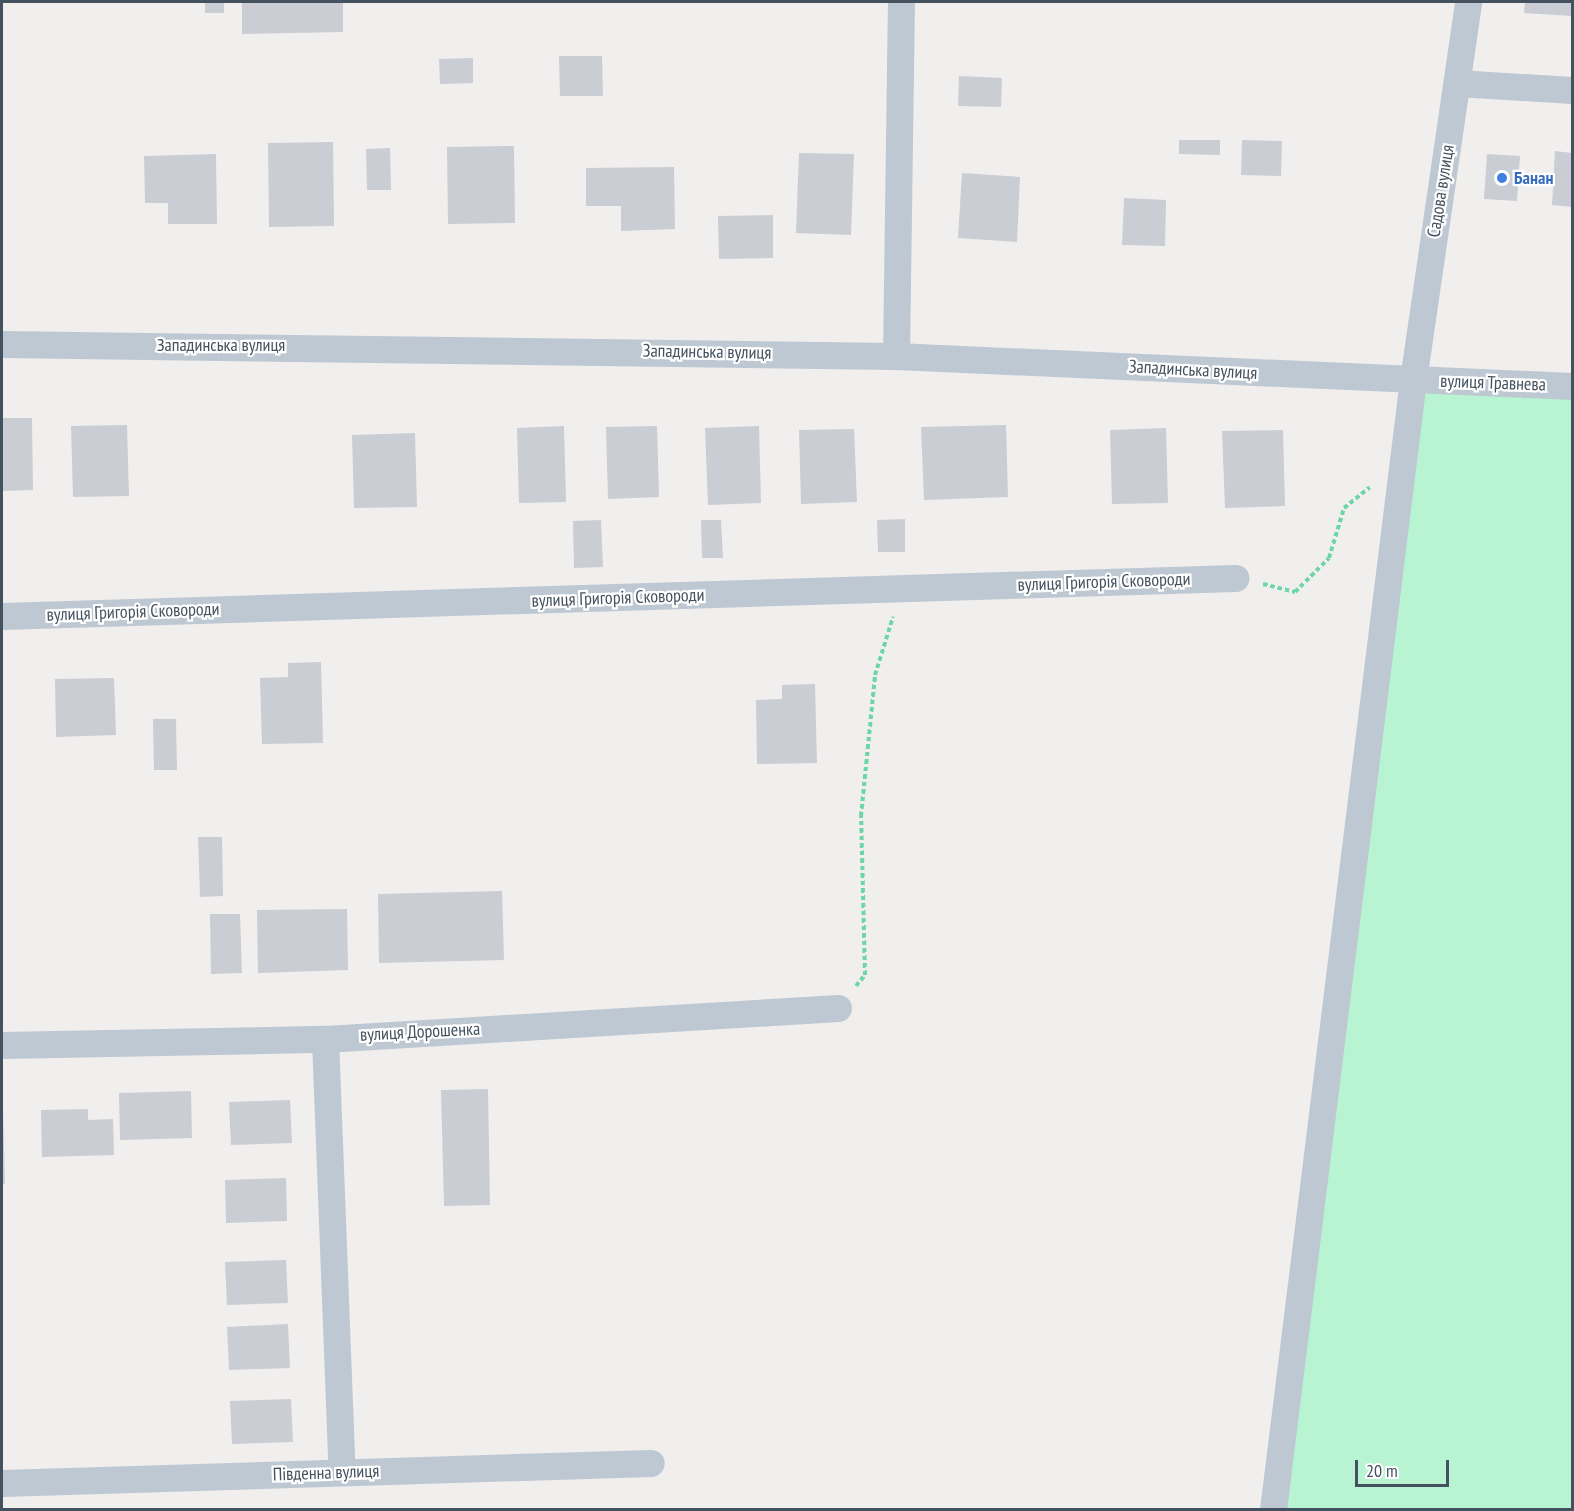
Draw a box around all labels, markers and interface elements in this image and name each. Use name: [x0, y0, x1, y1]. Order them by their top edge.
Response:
street label: Садова вулиця: [1423, 143, 1459, 239]
place label: Банан: [1514, 167, 1553, 189]
marker: Банан: [1495, 171, 1509, 185]
street label: Западинська вулиця: [157, 334, 285, 356]
street label: Западинська вулиця: [642, 340, 772, 364]
street label: Западинська вулиця: [1128, 356, 1258, 384]
street label: вулиця Травнева: [1440, 370, 1546, 396]
street label: вулиця Григорія Сковороди: [1017, 568, 1191, 596]
street label: вулиця Григорія Сковороди: [531, 584, 705, 612]
street label: вулиця Григорія Сковороди: [46, 598, 220, 626]
street label: вулиця Дорошенка: [359, 1018, 481, 1046]
scale bar: [1358, 1448, 1452, 1486]
text: 20 m: [1366, 1459, 1398, 1482]
street label: Південна вулиця: [272, 1460, 380, 1486]

